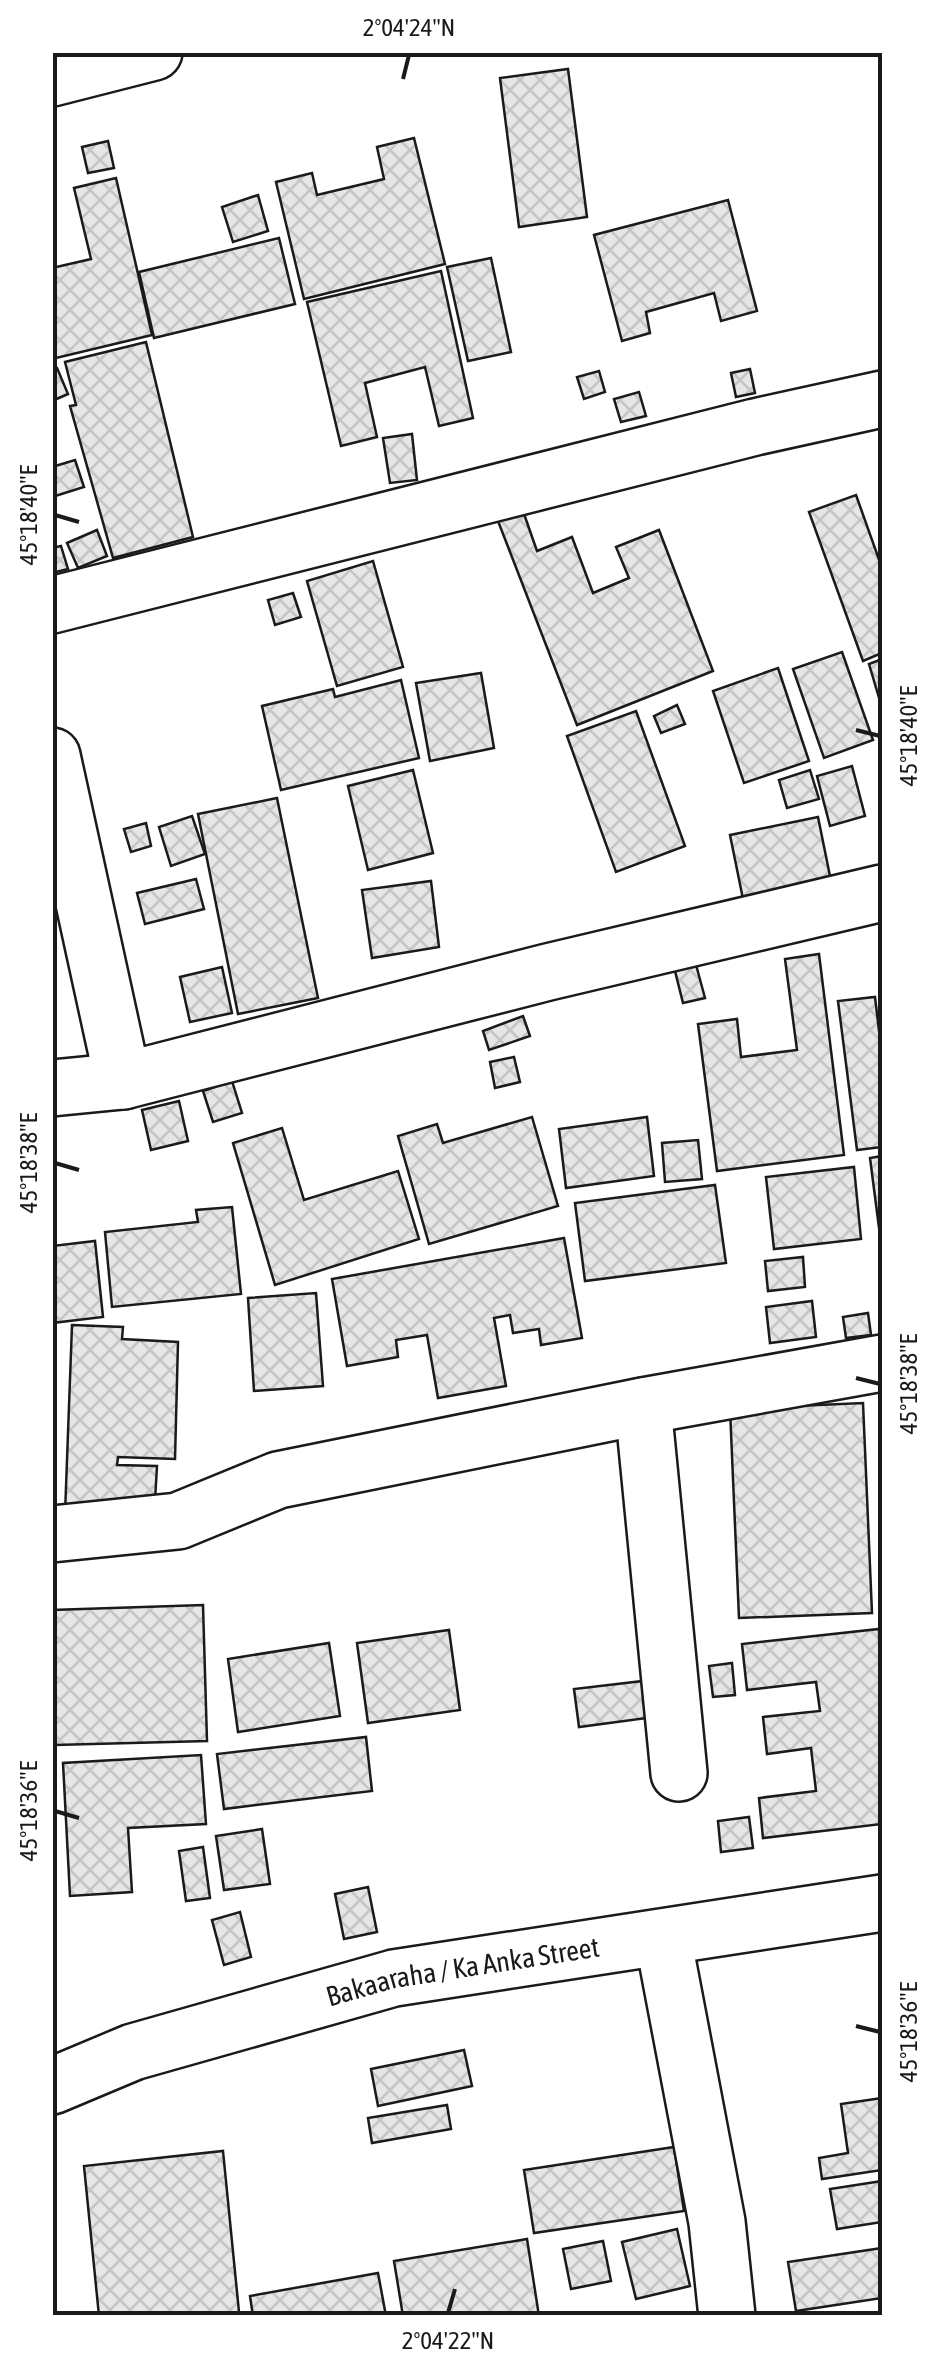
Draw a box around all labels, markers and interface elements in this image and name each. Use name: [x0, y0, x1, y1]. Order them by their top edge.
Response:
text: 2°04'24"N: [363, 13, 455, 41]
text: 45°18'40"E: [14, 465, 42, 565]
text: 45°18'40"E: [894, 686, 922, 786]
text: 45°18'38"E: [14, 1113, 42, 1213]
text: 45°18'38"E: [894, 1334, 922, 1434]
text: 45°18'36"E: [14, 1761, 42, 1861]
street label: Bakaaraha / Ka Anka Street: [323, 1931, 602, 2012]
text: 45°18'36"E: [894, 1982, 922, 2082]
text: 2°04'22"N: [402, 2326, 494, 2354]

